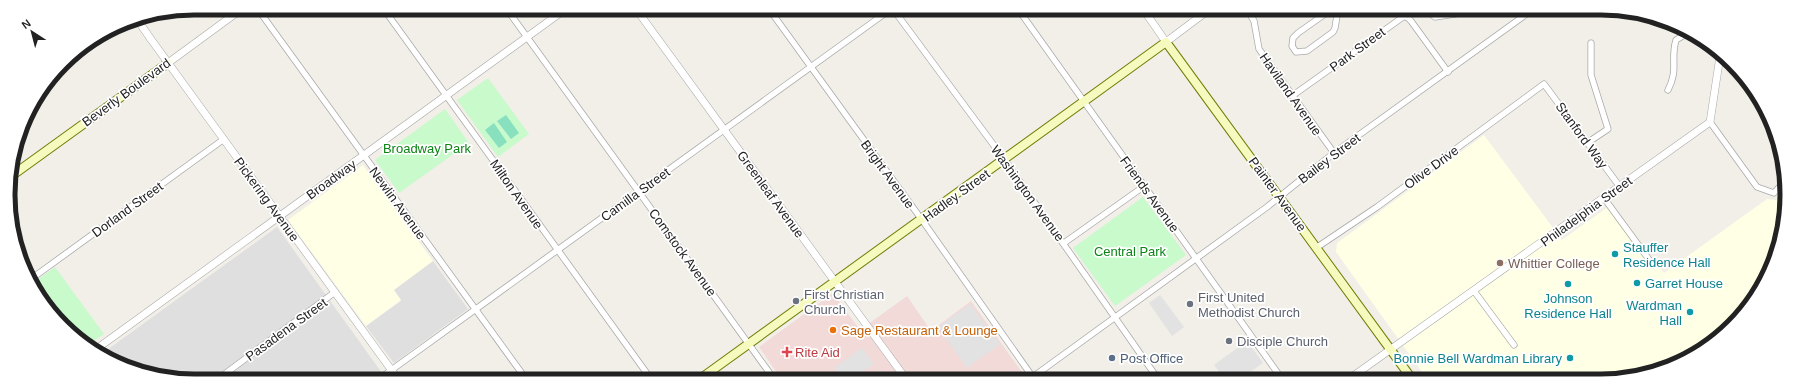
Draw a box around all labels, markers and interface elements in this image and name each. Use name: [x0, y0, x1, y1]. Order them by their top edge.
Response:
north arrow: [12, 12, 52, 52]
text: N: [19, 17, 33, 31]
street label: Park Street: [1327, 24, 1388, 75]
street label: Haviland Avenue: [1257, 50, 1325, 138]
street label: Beverly Boulevard: [79, 55, 173, 129]
street label: Stanford Way: [1553, 99, 1611, 172]
street label: Bailey Street: [1295, 130, 1364, 187]
street label: Bright Avenue: [858, 137, 917, 211]
park label: Broadway Park: [383, 141, 472, 156]
street label: Washington Avenue: [988, 142, 1067, 244]
street label: Olive Drive: [1401, 143, 1461, 192]
street label: Greenleaf Avenue: [734, 148, 807, 241]
street label: Friends Avenue: [1117, 153, 1182, 235]
street label: Pickering Avenue: [231, 154, 302, 244]
street label: Painter Avenue: [1246, 154, 1310, 234]
street label: Broadway: [303, 156, 359, 202]
street label: Milton Avenue: [487, 157, 546, 232]
street label: Newlin Avenue: [366, 164, 429, 242]
street label: Camilla Street: [598, 164, 673, 224]
street label: Hadley Street: [920, 166, 993, 225]
street label: Philadelphia Street: [1538, 173, 1635, 250]
street label: Dorland Street: [89, 178, 166, 240]
street label: Comstock Avenue: [646, 206, 719, 299]
place label: Stauffer Residence Hall: [1623, 240, 1711, 270]
park label: Central Park: [1094, 244, 1167, 259]
marker: Stauffer Residence Hall: [1610, 249, 1620, 259]
place label: Whittier College: [1508, 256, 1600, 271]
marker: Whittier College: [1495, 258, 1505, 268]
place label: Garret House: [1645, 276, 1723, 291]
marker: Garret House: [1632, 278, 1642, 288]
marker: Johnson Residence Hall: [1563, 279, 1573, 289]
place label: First Christian Church: [804, 287, 884, 317]
place label: First United Methodist Church: [1198, 290, 1300, 320]
place label: Johnson Residence Hall: [1524, 291, 1612, 321]
street label: Pasadena Street: [243, 295, 330, 364]
marker: First Christian Church: [791, 296, 801, 306]
place label: Wardman Hall: [1626, 298, 1682, 328]
marker: First United Methodist Church: [1185, 299, 1195, 309]
marker: Wardman Hall: [1685, 307, 1695, 317]
place label: Sage Restaurant & Lounge: [841, 323, 998, 338]
marker: Sage Restaurant & Lounge: [828, 325, 838, 335]
place label: Disciple Church: [1237, 334, 1328, 349]
marker: Disciple Church: [1224, 336, 1234, 346]
place label: Rite Aid: [795, 345, 840, 360]
marker: Rite Aid: [782, 347, 792, 357]
place label: Post Office: [1120, 351, 1183, 366]
place label: Bonnie Bell Wardman Library: [1393, 351, 1563, 366]
marker: Post Office: [1107, 353, 1117, 363]
marker: Bonnie Bell Wardman Library: [1565, 353, 1575, 363]

